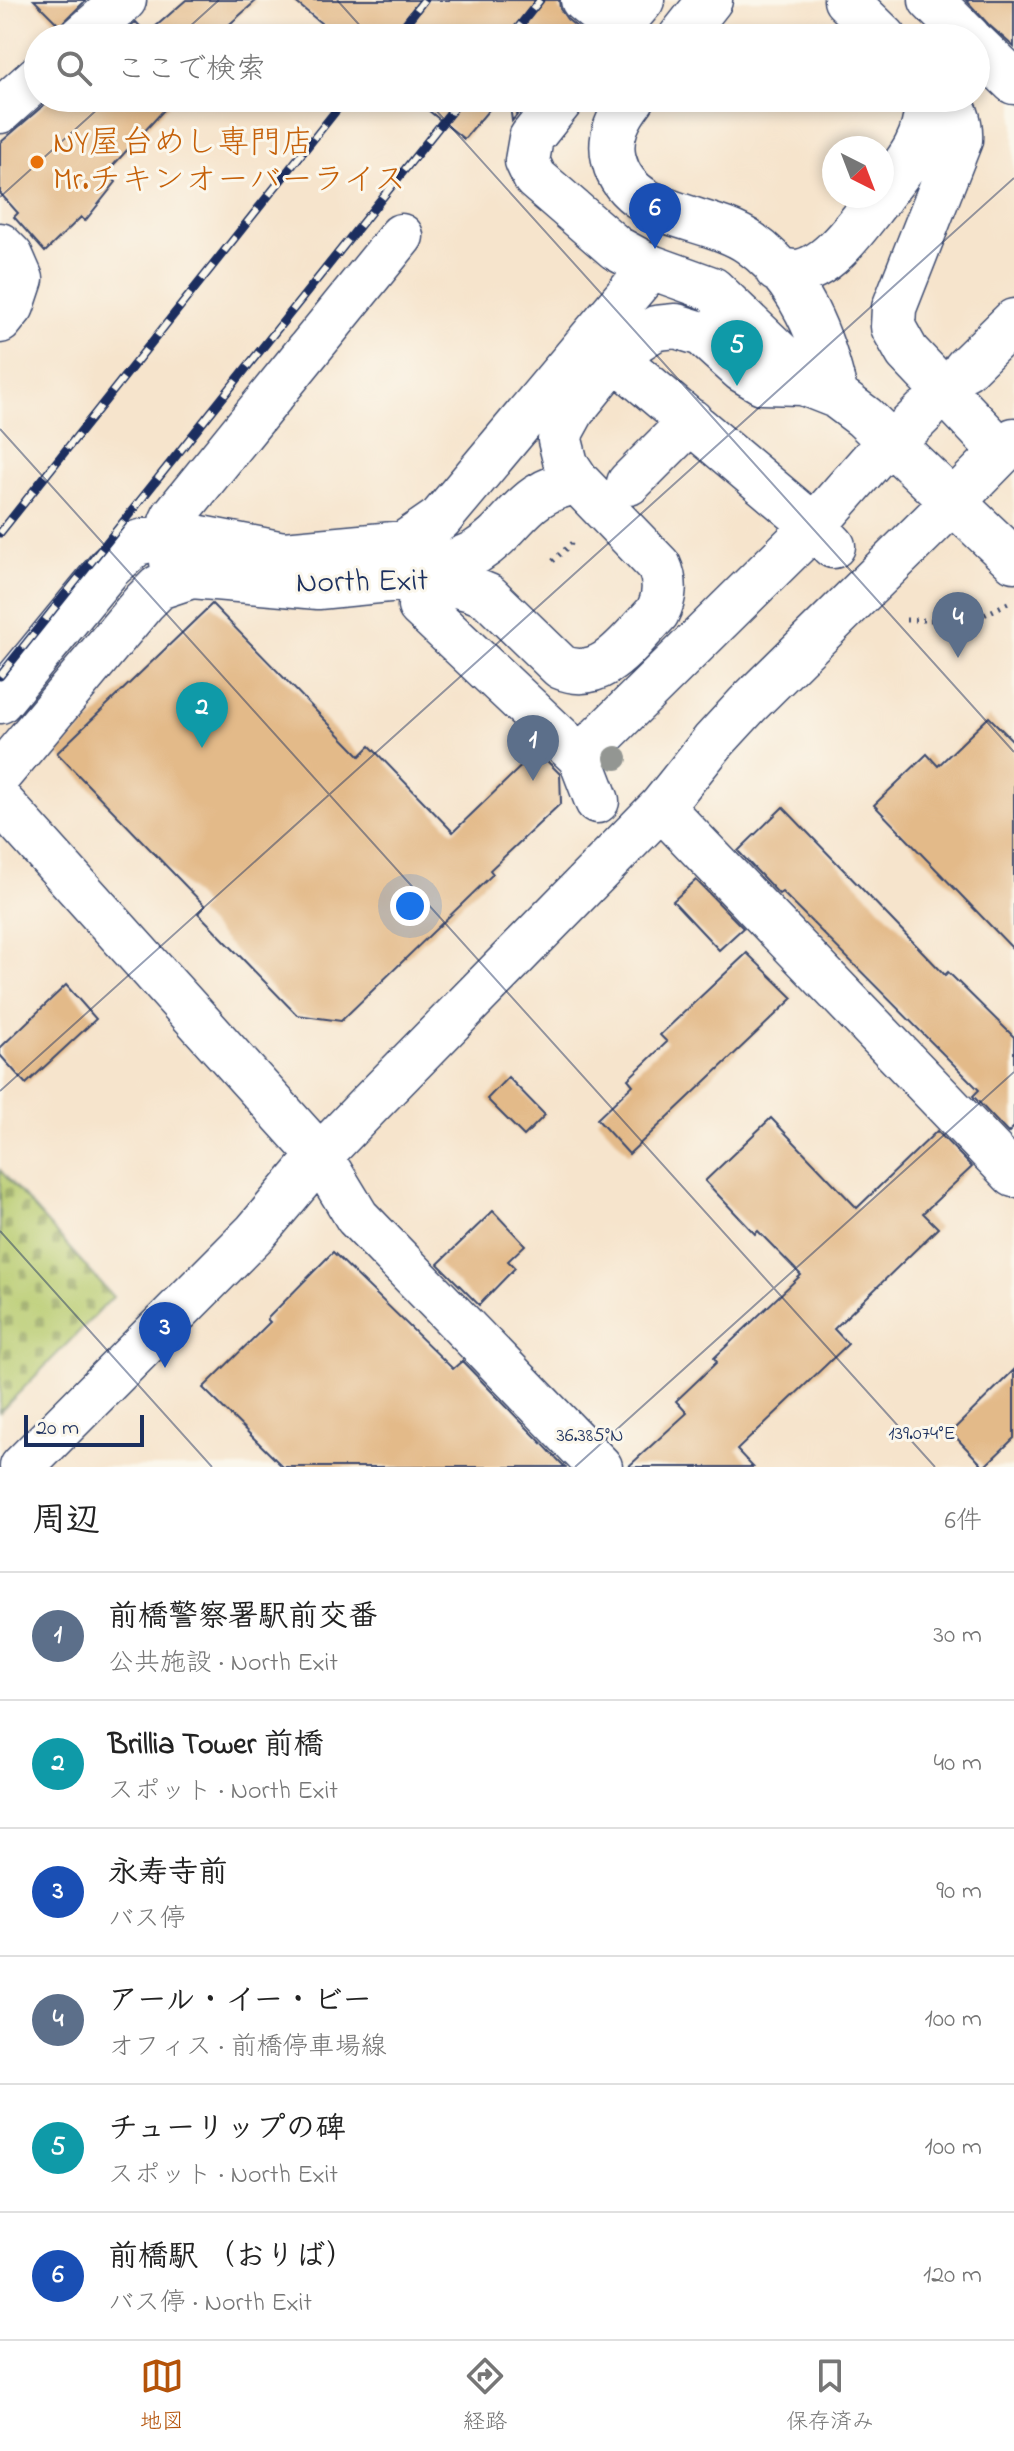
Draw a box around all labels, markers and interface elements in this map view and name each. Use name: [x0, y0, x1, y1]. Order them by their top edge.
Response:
search box: [24, 24, 990, 112]
icon: search: [52, 46, 96, 90]
text: ここで検索: [116, 49, 266, 93]
place label: NY屋台めし専門店 Mr.チキンオーバーライス: [53, 121, 406, 205]
north arrow: [822, 136, 894, 208]
marker: NY屋台めし専門店 Mr.チキンオーバーライス: [28, 153, 46, 171]
pin: 6: [629, 183, 681, 249]
pin: 5: [711, 320, 763, 386]
street label: North Exit: [295, 558, 429, 608]
pin: 4: [932, 592, 984, 658]
pin: 2: [176, 682, 228, 748]
pin: 1: [507, 715, 559, 781]
your location: [390, 886, 430, 926]
pin: 3: [139, 1302, 191, 1368]
scale bar: [24, 1411, 144, 1447]
text: 20 m: [36, 1413, 79, 1445]
text: 139.074°E: [888, 1420, 956, 1449]
text: 36.385°N: [556, 1422, 624, 1451]
text: 周辺: [32, 1497, 100, 1547]
text: 6件: [945, 1503, 982, 1541]
text: 前橋警察署駅前交番: [108, 1596, 378, 1640]
text: 1: [54, 1617, 62, 1655]
text: 30 m: [933, 1617, 982, 1655]
text: 公共施設 · North Exit: [108, 1645, 338, 1683]
text: Brillia Tower 前橋: [108, 1724, 324, 1768]
text: 2: [52, 1745, 64, 1783]
text: 40 m: [933, 1745, 982, 1783]
text: スポット · North Exit: [108, 1773, 338, 1811]
text: 永寿寺前: [108, 1852, 228, 1896]
text: 3: [53, 1873, 63, 1911]
text: 90 m: [936, 1873, 982, 1911]
text: バス停: [108, 1901, 186, 1939]
text: アール・イー・ビー: [108, 1980, 372, 2024]
text: 4: [53, 2001, 63, 2039]
text: 100 m: [925, 2001, 982, 2039]
text: オフィス · 前橋停車場線: [108, 2029, 387, 2067]
text: チューリップの碑: [108, 2108, 346, 2152]
text: 5: [51, 2129, 65, 2167]
text: 100 m: [925, 2129, 982, 2167]
text: スポット · North Exit: [108, 2157, 338, 2195]
text: 前橋駅 （おりば）: [108, 2236, 356, 2280]
text: 6: [52, 2257, 64, 2295]
text: 120 m: [923, 2257, 982, 2295]
text: バス停 · North Exit: [108, 2285, 312, 2323]
tab: 地図: [140, 2354, 184, 2439]
tab: 経路: [463, 2354, 507, 2439]
tab: 保存済み: [786, 2354, 874, 2439]

